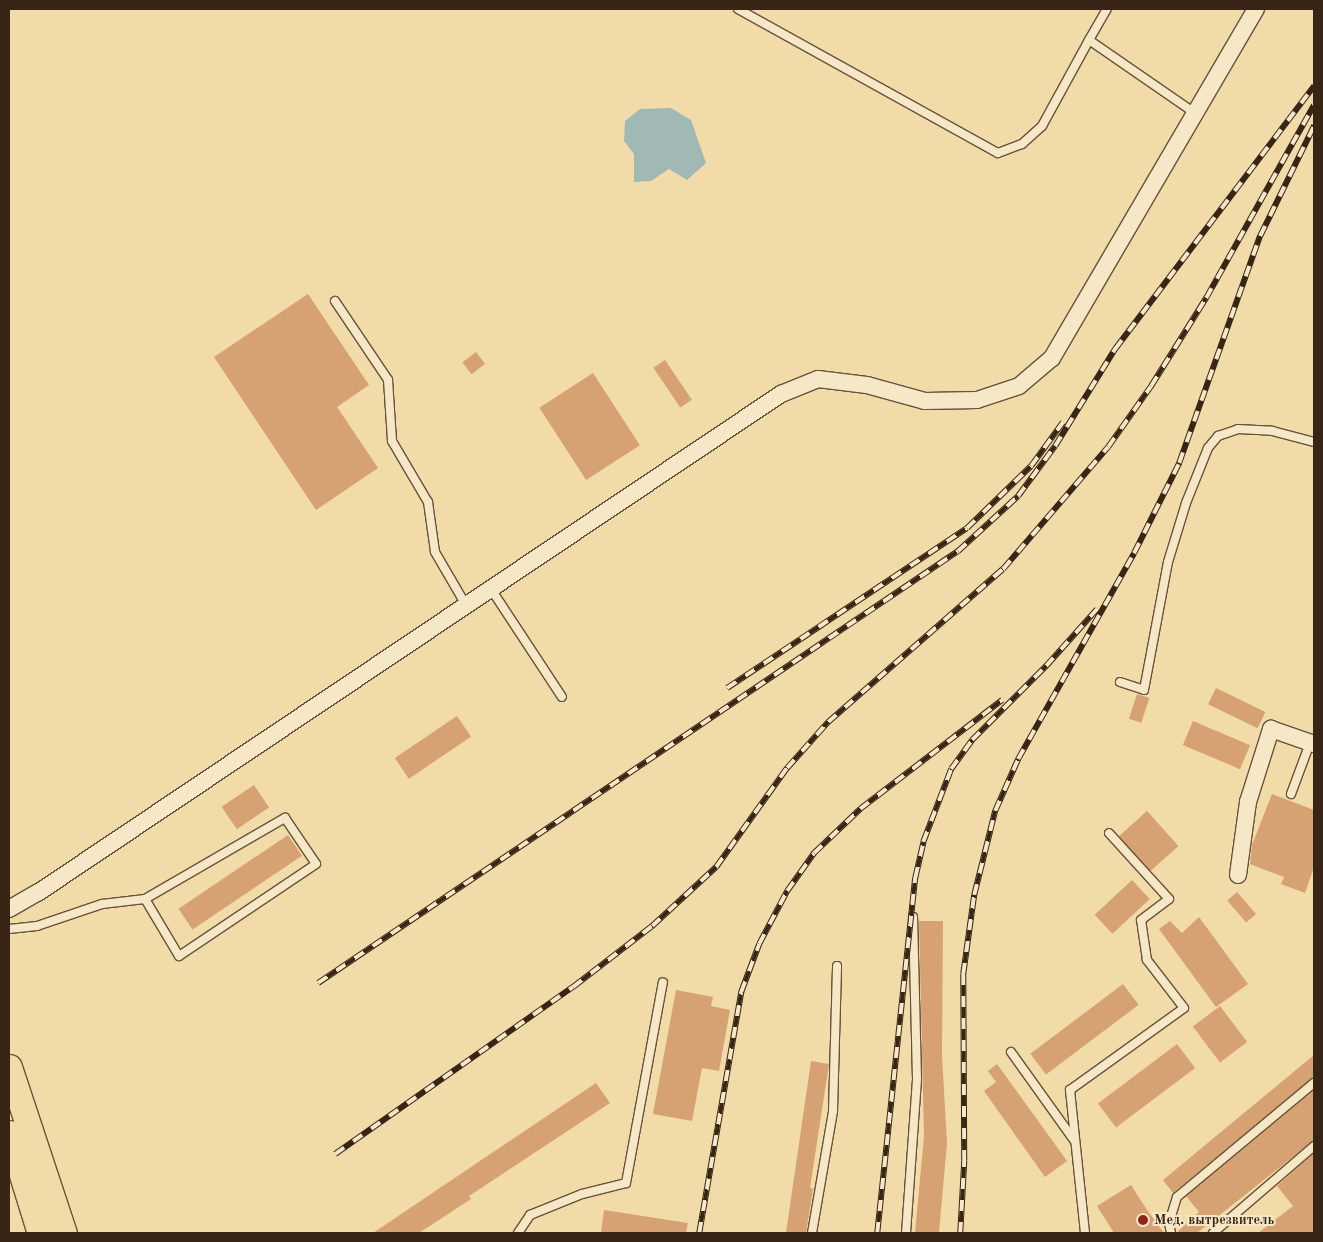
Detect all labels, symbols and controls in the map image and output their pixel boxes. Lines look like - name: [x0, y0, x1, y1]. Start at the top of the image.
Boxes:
- place label: Мед. вытрезвитель: [1154, 1212, 1274, 1228]
- marker: Мед. вытрезвитель: [1136, 1213, 1150, 1227]

